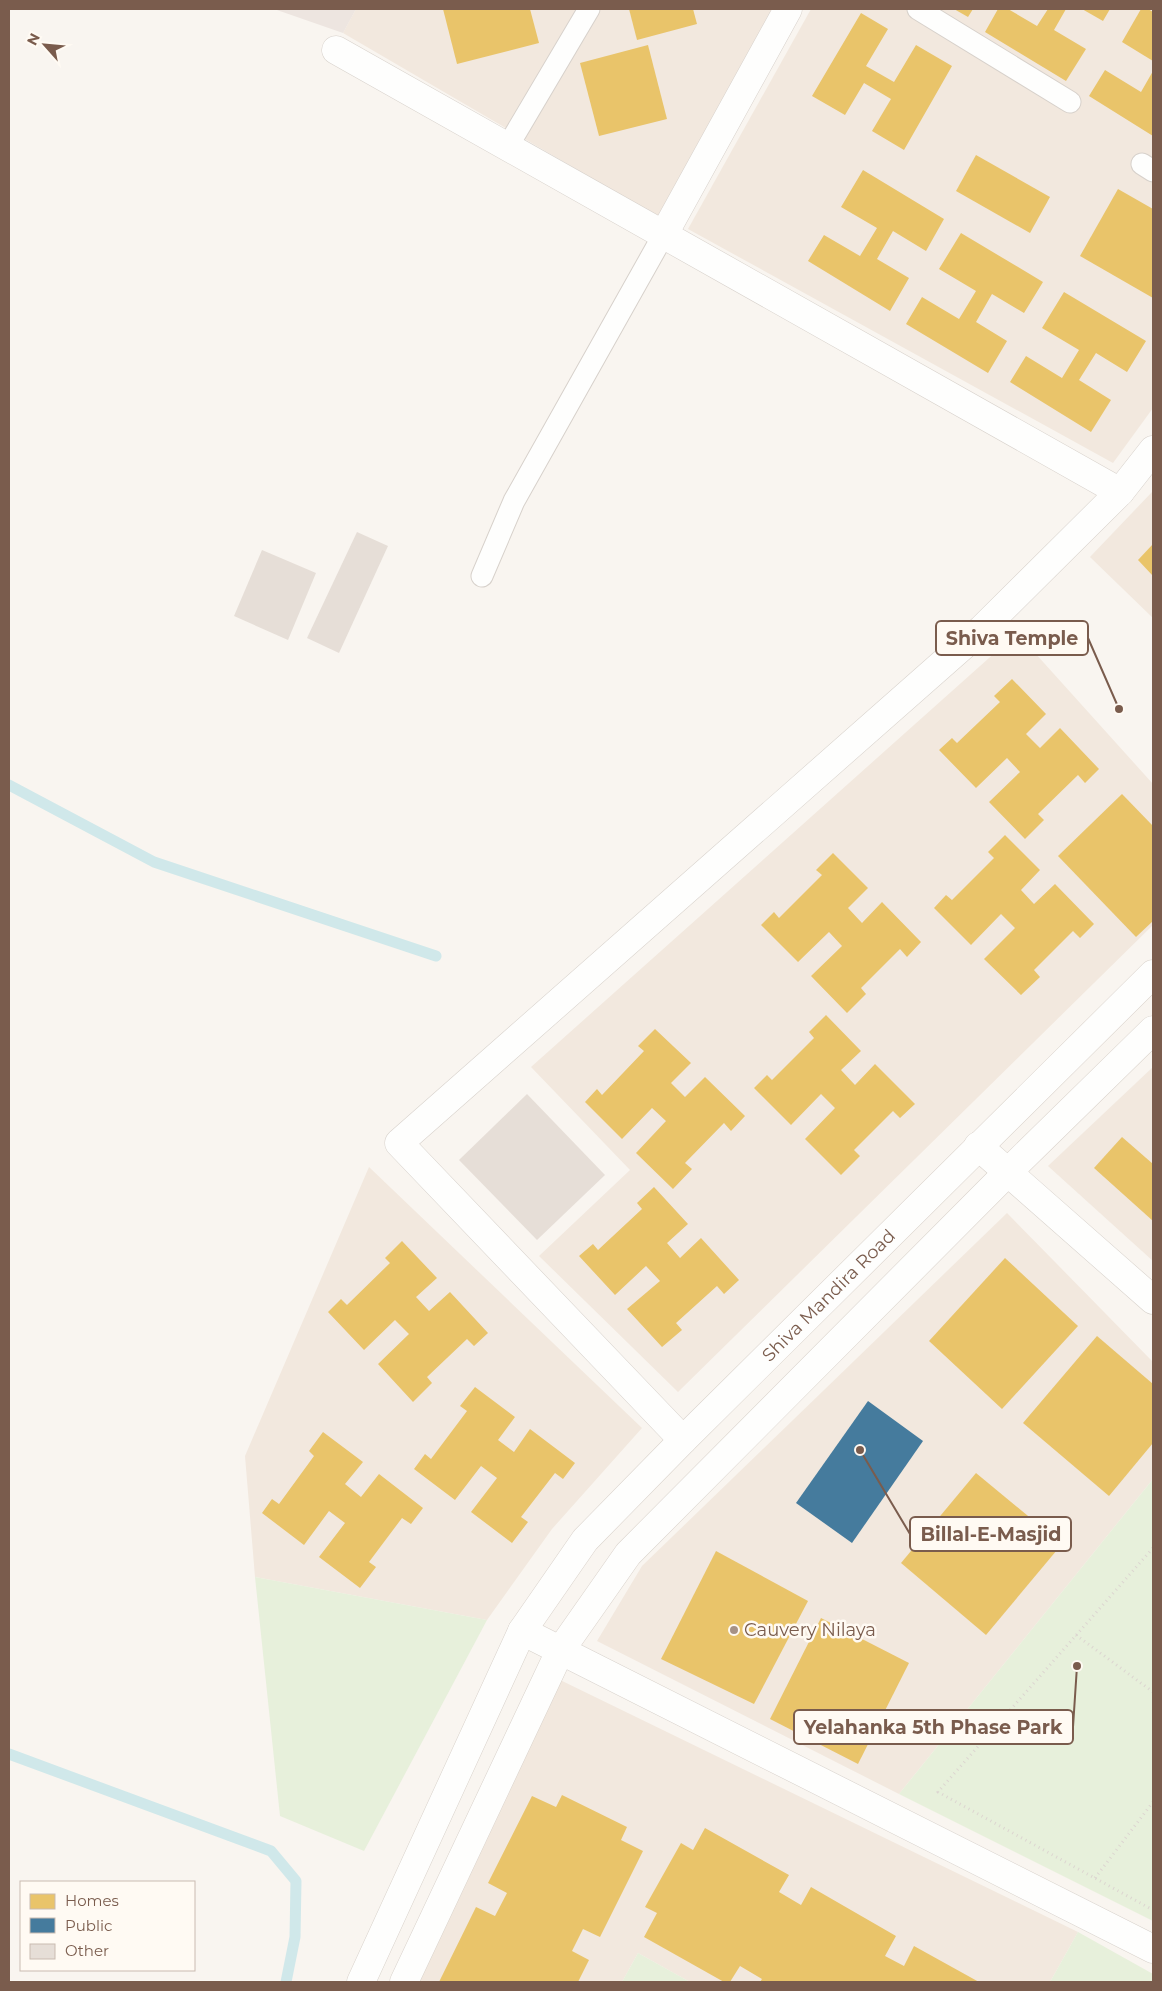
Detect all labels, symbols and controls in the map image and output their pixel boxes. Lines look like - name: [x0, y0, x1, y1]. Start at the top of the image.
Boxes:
- north arrow: [20, 20, 70, 70]
- text: N: [23, 30, 44, 48]
- callout: Shiva Temple: [936, 621, 1088, 655]
- text: Shiva Temple: [946, 627, 1078, 650]
- street label: Shiva Mandira Road: [757, 1225, 900, 1366]
- callout: Billal-E-Masjid: [910, 1517, 1071, 1551]
- text: Billal-E-Masjid: [921, 1523, 1061, 1546]
- place label: Cauvery Nilaya: [744, 1619, 876, 1641]
- marker: Cauvery Nilaya: [728, 1624, 740, 1636]
- callout: Yelahanka 5th Phase Park: [794, 1710, 1073, 1744]
- text: Yelahanka 5th Phase Park: [803, 1716, 1063, 1739]
- legend: [20, 1881, 195, 1971]
- text: Homes: [65, 1891, 119, 1910]
- text: Public: [65, 1916, 113, 1935]
- text: Other: [65, 1941, 109, 1960]

